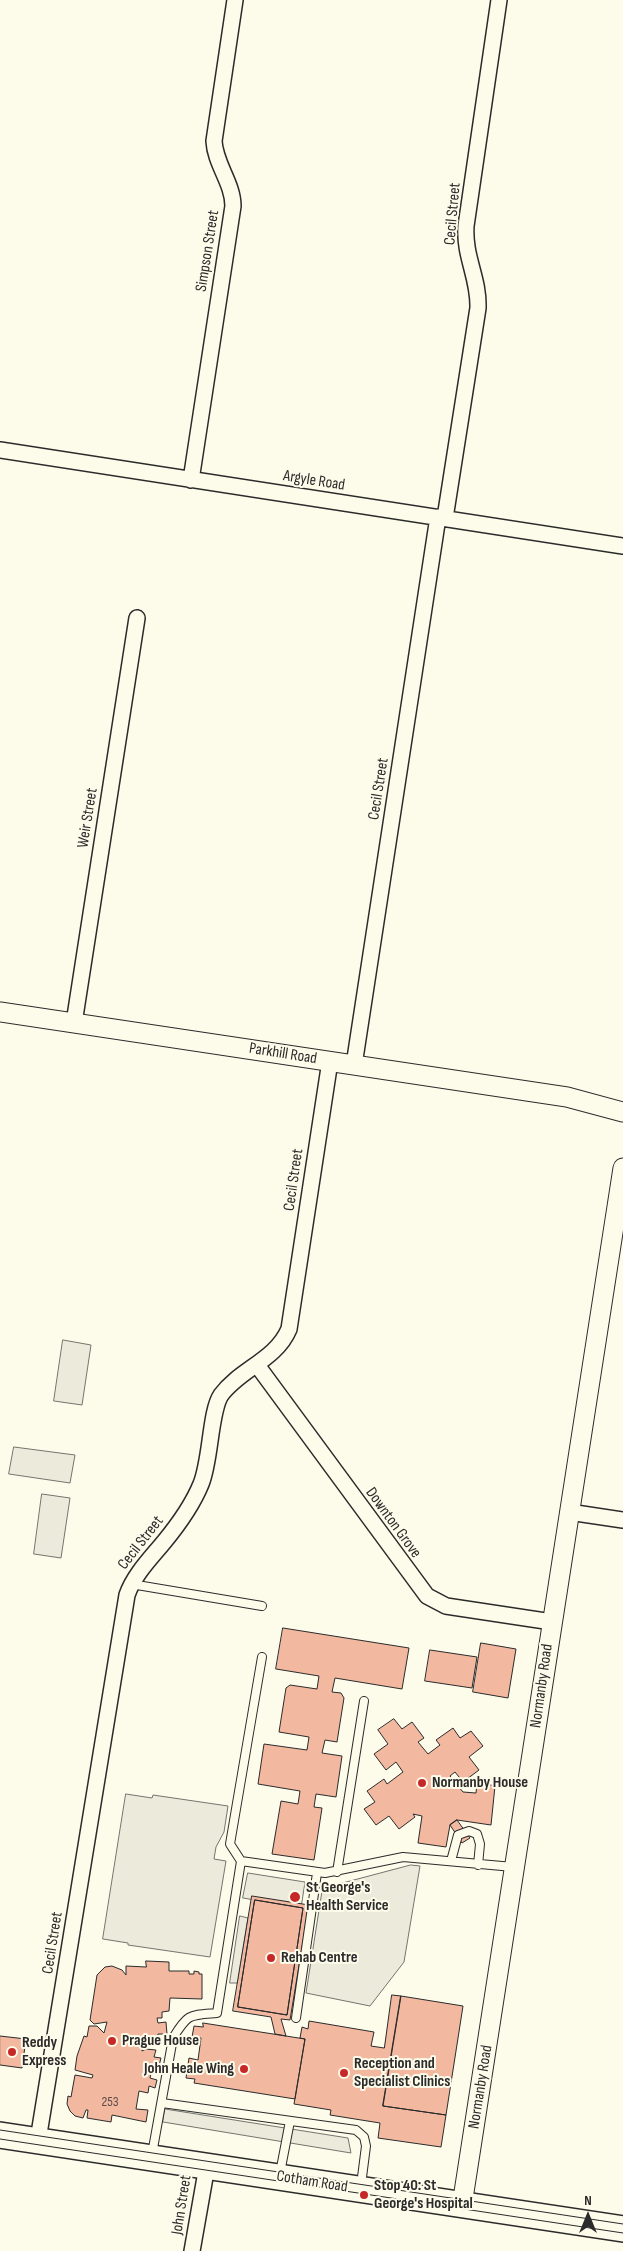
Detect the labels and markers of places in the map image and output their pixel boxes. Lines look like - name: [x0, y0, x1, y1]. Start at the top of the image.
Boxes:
- place label: Normanby House: [432, 1773, 528, 1793]
- marker: Normanby House: [416, 1777, 428, 1789]
- place label: St George's Health Service: [306, 1878, 389, 1916]
- marker: St George's Health Service: [288, 1890, 302, 1904]
- place label: Rehab Centre: [281, 1948, 358, 1968]
- marker: Rehab Centre: [265, 1952, 277, 1964]
- place label: Prague House: [122, 2031, 199, 2051]
- place label: Reddy Express: [22, 2033, 66, 2071]
- marker: Prague House: [106, 2035, 118, 2047]
- marker: Reddy Express: [6, 2046, 18, 2058]
- place label: Reception and Specialist Clinics: [354, 2054, 450, 2092]
- place label: John Heale Wing: [144, 2059, 234, 2079]
- marker: John Heale Wing: [238, 2063, 250, 2075]
- marker: Reception and Specialist Clinics: [338, 2067, 350, 2079]
- place label: Stop 40: St George's Hospital: [374, 2176, 473, 2214]
- marker: Stop 40: St George's Hospital: [358, 2189, 370, 2201]

